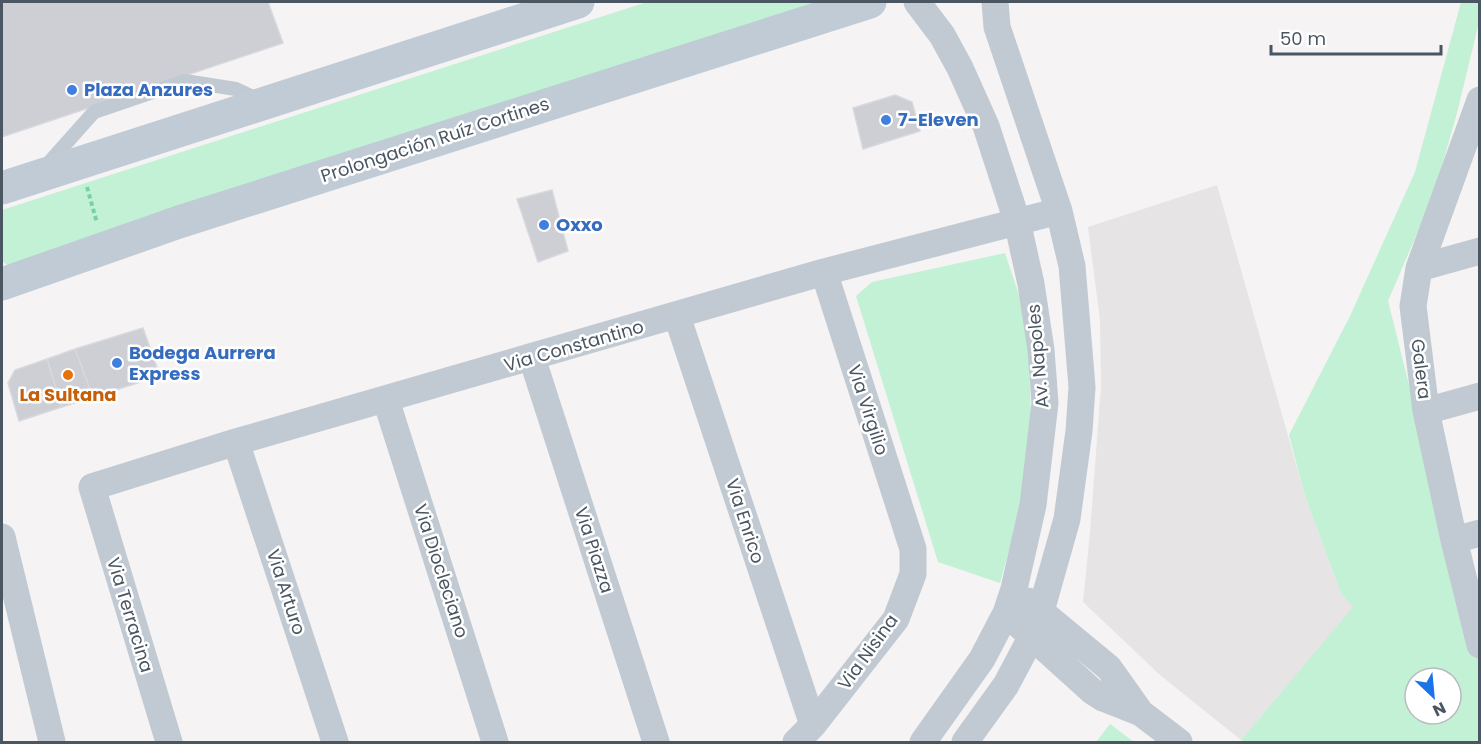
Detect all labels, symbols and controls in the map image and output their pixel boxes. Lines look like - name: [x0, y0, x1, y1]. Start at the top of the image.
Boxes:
- scale bar: [1271, 18, 1440, 56]
- text: 50 m: [1280, 26, 1326, 51]
- place label: Plaza Anzures: [84, 77, 213, 102]
- marker: Plaza Anzures: [65, 83, 79, 97]
- street label: Prolongación Ruíz Cortines: [317, 91, 552, 188]
- place label: 7-Eleven: [898, 107, 979, 132]
- marker: 7-Eleven: [879, 113, 893, 127]
- place label: Oxxo: [556, 212, 603, 237]
- marker: Oxxo: [537, 218, 551, 232]
- street label: Av. Napoles: [1021, 303, 1055, 409]
- street label: Via Constantino: [501, 314, 647, 377]
- street label: Galera: [1405, 337, 1438, 401]
- place label: Bodega Aurrera Express: [129, 340, 276, 386]
- marker: Bodega Aurrera Express: [110, 356, 124, 370]
- street label: Via Virgilio: [842, 361, 895, 458]
- marker: La Sultana: [61, 368, 75, 382]
- place label: La Sultana: [19, 382, 117, 407]
- street label: Via Enrico: [720, 475, 771, 567]
- street label: Via Diocleciano: [408, 501, 475, 641]
- street label: Via Piazza: [569, 504, 620, 596]
- street label: Via Arturo: [261, 546, 312, 638]
- street label: Via Terracina: [101, 554, 160, 675]
- street label: Via Nisina: [832, 609, 904, 695]
- north arrow: [1403, 666, 1463, 726]
- text: N: [1429, 696, 1450, 722]

